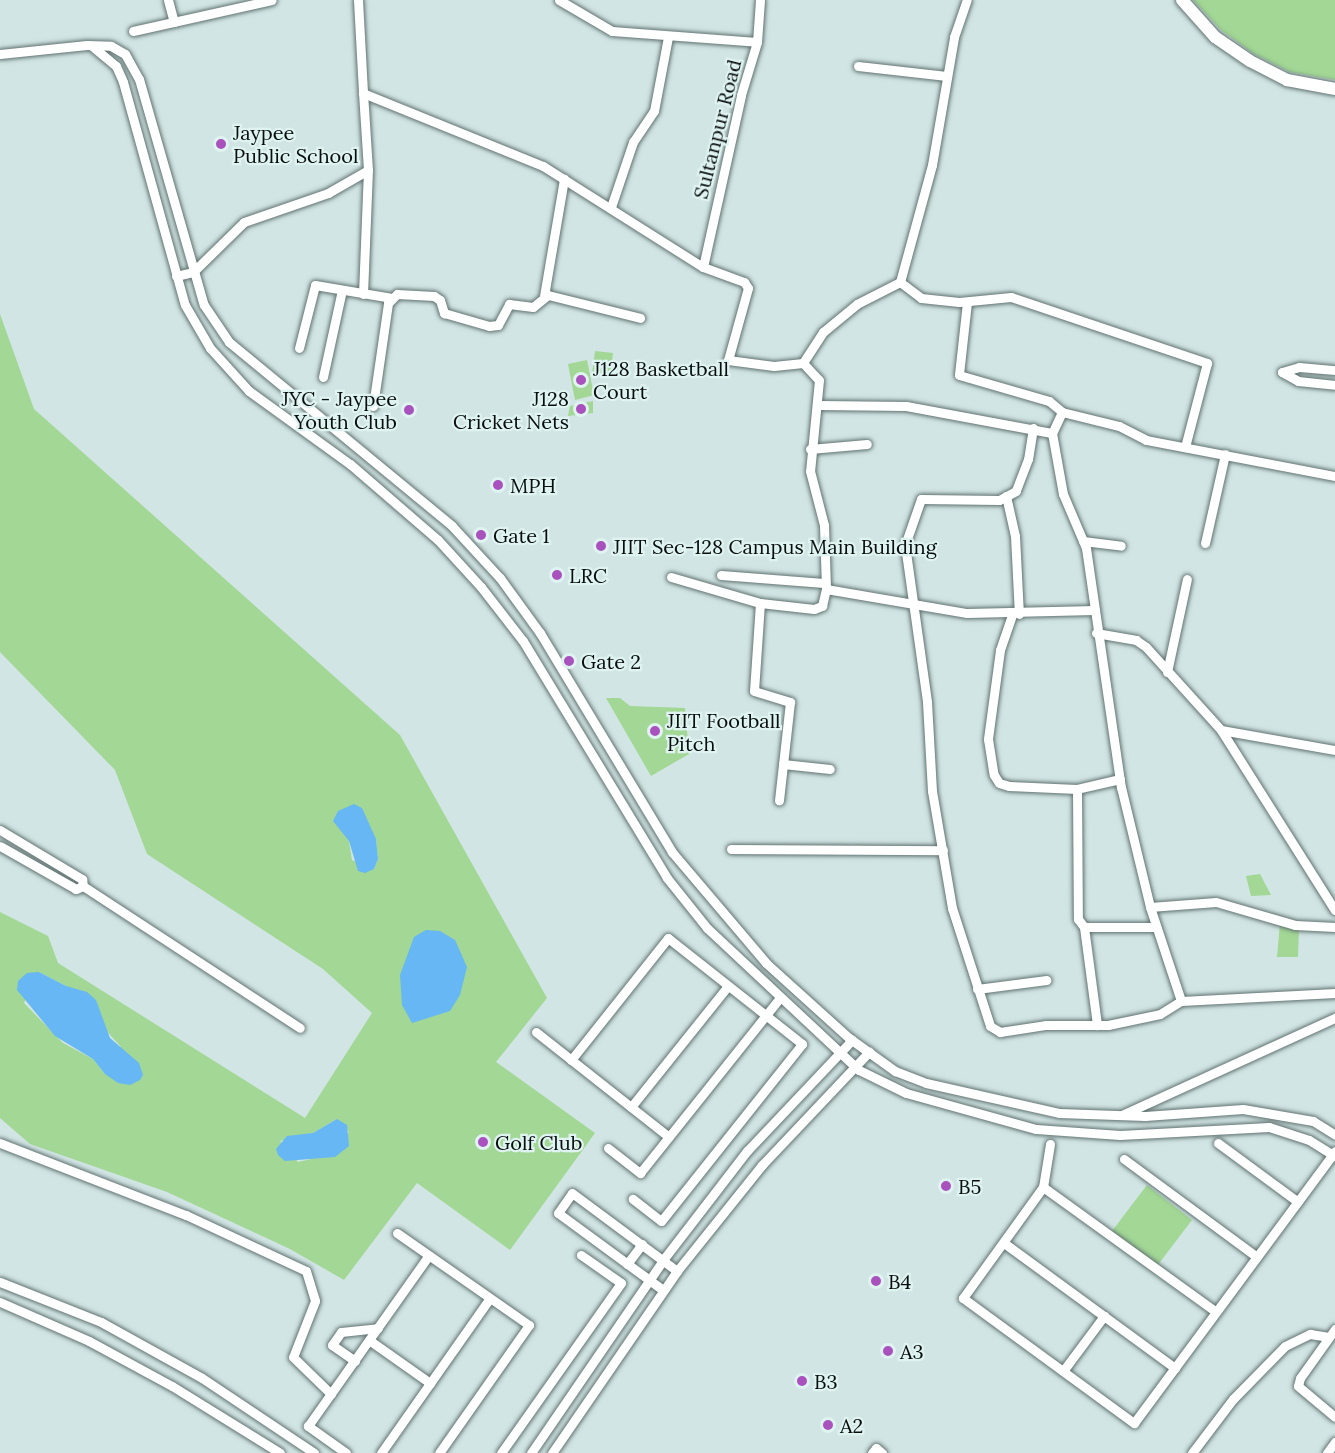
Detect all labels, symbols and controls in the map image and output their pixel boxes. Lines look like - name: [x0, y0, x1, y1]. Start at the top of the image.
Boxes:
- street label: Sultanpur Road: [688, 57, 746, 201]
- place label: Jaypee Public School: [233, 120, 358, 167]
- marker: Jaypee Public School: [214, 137, 228, 151]
- place label: J128 Basketball Court: [593, 356, 729, 403]
- marker: J128 Basketball Court: [574, 373, 588, 387]
- place label: JYC - Jaypee Youth Club: [282, 386, 397, 433]
- place label: J128 Cricket Nets: [453, 386, 569, 433]
- marker: J128 Cricket Nets: [574, 402, 588, 416]
- marker: JYC - Jaypee Youth Club: [402, 403, 416, 417]
- place label: MPH: [510, 473, 556, 497]
- marker: MPH: [491, 478, 505, 492]
- place label: Gate 1: [493, 523, 550, 547]
- marker: Gate 1: [474, 528, 488, 542]
- place label: JIIT Sec-128 Campus Main Building: [613, 534, 937, 558]
- marker: JIIT Sec-128 Campus Main Building: [594, 539, 608, 553]
- place label: LRC: [569, 563, 607, 587]
- marker: LRC: [550, 568, 564, 582]
- place label: Gate 2: [581, 649, 641, 673]
- marker: Gate 2: [562, 654, 576, 668]
- place label: JIIT Football Pitch: [667, 708, 781, 755]
- marker: JIIT Football Pitch: [648, 724, 662, 738]
- place label: Golf Club: [495, 1130, 582, 1154]
- marker: Golf Club: [476, 1135, 490, 1149]
- place label: B5: [958, 1174, 981, 1198]
- marker: B5: [939, 1179, 953, 1193]
- place label: B4: [888, 1269, 911, 1293]
- marker: B4: [869, 1274, 883, 1288]
- place label: A3: [900, 1339, 924, 1363]
- marker: A3: [881, 1344, 895, 1358]
- place label: B3: [814, 1369, 838, 1393]
- marker: B3: [795, 1374, 809, 1388]
- place label: A2: [840, 1413, 863, 1437]
- marker: A2: [821, 1418, 835, 1432]

